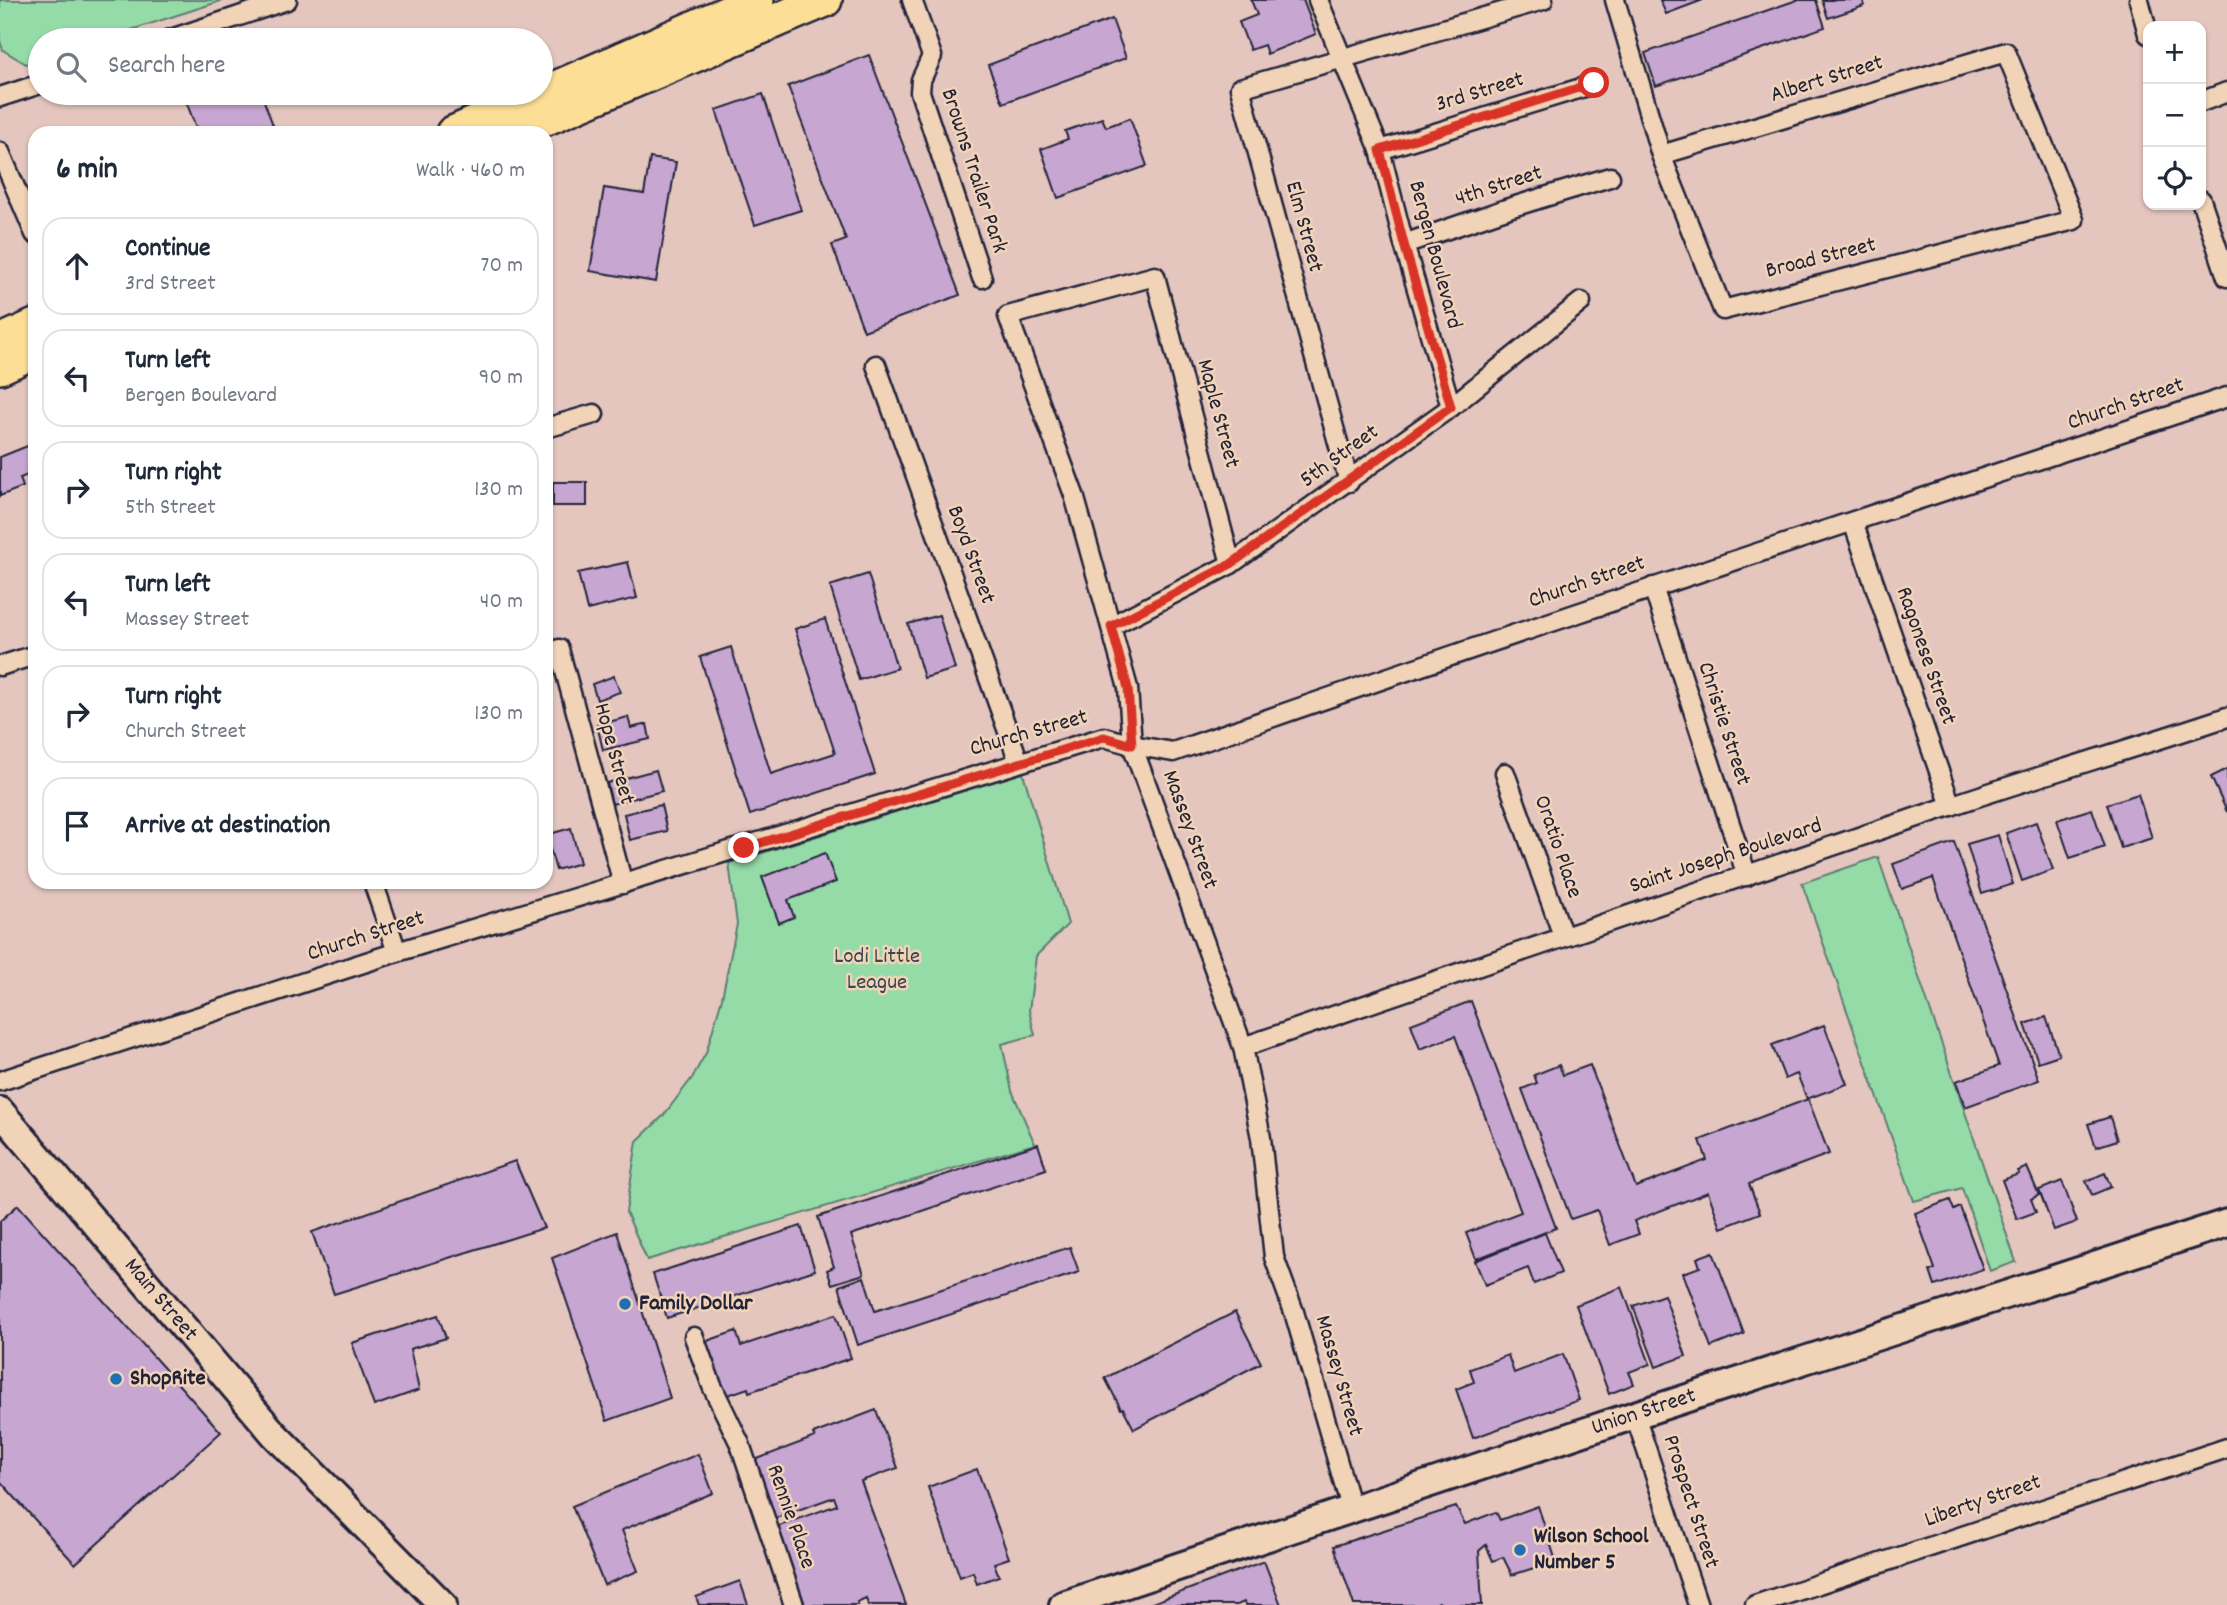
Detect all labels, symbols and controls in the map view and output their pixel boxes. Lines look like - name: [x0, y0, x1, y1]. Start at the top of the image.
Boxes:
- map controls: [2143, 21, 2206, 210]
- button: +: [2143, 21, 2206, 84]
- search box: [28, 28, 553, 105]
- street label: Albert Street: [1767, 47, 1887, 113]
- icon: search: [52, 48, 90, 86]
- text: Search here: [108, 48, 226, 85]
- street label: 3rd Street: [1432, 64, 1528, 122]
- route start: [1578, 67, 1609, 98]
- street label: Browns Trailer Park: [931, 84, 1015, 258]
- button: −: [2143, 84, 2206, 147]
- button: locate: [2143, 147, 2206, 210]
- text: 6 min: [56, 150, 118, 193]
- text: Walk · 460 m: [416, 155, 525, 188]
- street label: 4th Street: [1451, 157, 1547, 217]
- street label: Bergen Boulevard: [1398, 177, 1470, 333]
- street label: Elm Street: [1275, 178, 1331, 276]
- street label: Broad Street: [1762, 229, 1880, 289]
- text: Continue: [125, 231, 210, 268]
- icon: ahead: [58, 247, 96, 285]
- text: 70 m: [481, 250, 523, 283]
- text: 3rd Street: [125, 268, 216, 301]
- text: Turn left: [125, 343, 211, 380]
- street label: Maple Street: [1187, 356, 1247, 472]
- icon: left: [58, 359, 96, 397]
- text: 90 m: [479, 362, 523, 395]
- street label: Church Street: [2063, 370, 2189, 440]
- text: Bergen Boulevard: [125, 380, 277, 413]
- street label: 5th Street: [1294, 417, 1386, 497]
- text: Turn right: [125, 455, 222, 492]
- icon: right: [58, 471, 96, 509]
- text: 130 m: [474, 474, 523, 507]
- text: 5th Street: [125, 492, 216, 525]
- street label: Boyd Street: [937, 501, 1003, 609]
- street label: Church Street: [1524, 548, 1650, 618]
- text: Turn left: [125, 567, 211, 604]
- icon: left: [58, 583, 96, 621]
- street label: Ragonese Street: [1886, 583, 1964, 729]
- text: 40 m: [480, 586, 523, 619]
- text: Massey Street: [125, 604, 249, 637]
- street label: Christie Street: [1687, 658, 1759, 790]
- text: Turn right: [125, 679, 222, 716]
- icon: right: [58, 695, 96, 733]
- text: 130 m: [474, 698, 523, 731]
- street label: Hope Street: [584, 700, 642, 808]
- street label: Church Street: [966, 701, 1092, 767]
- text: Church Street: [125, 716, 246, 749]
- street label: Massey Street: [1152, 766, 1226, 894]
- street label: Oratio Place: [1524, 791, 1590, 903]
- icon: arrive: [58, 807, 96, 845]
- text: Arrive at destination: [125, 808, 330, 845]
- street label: Saint Joseph Boulevard: [1625, 810, 1827, 904]
- route end: [728, 832, 759, 863]
- street label: Church Street: [303, 903, 429, 971]
- park label: Lodi Little League: [834, 941, 920, 1000]
- street label: Main Street: [115, 1251, 205, 1349]
- place label: Family Dollar: [639, 1288, 753, 1321]
- marker: Family Dollar: [617, 1296, 633, 1312]
- street label: Massey Street: [1305, 1312, 1371, 1440]
- place label: ShopRite: [130, 1363, 206, 1396]
- marker: ShopRite: [108, 1371, 124, 1387]
- street label: Union Street: [1587, 1380, 1700, 1445]
- street label: Prospect Street: [1653, 1431, 1727, 1573]
- street label: Rennie Place: [757, 1460, 823, 1574]
- street label: Liberty Street: [1920, 1467, 2046, 1537]
- place label: Wilson School Number 5: [1534, 1521, 1649, 1580]
- marker: Wilson School Number 5: [1512, 1542, 1528, 1558]

